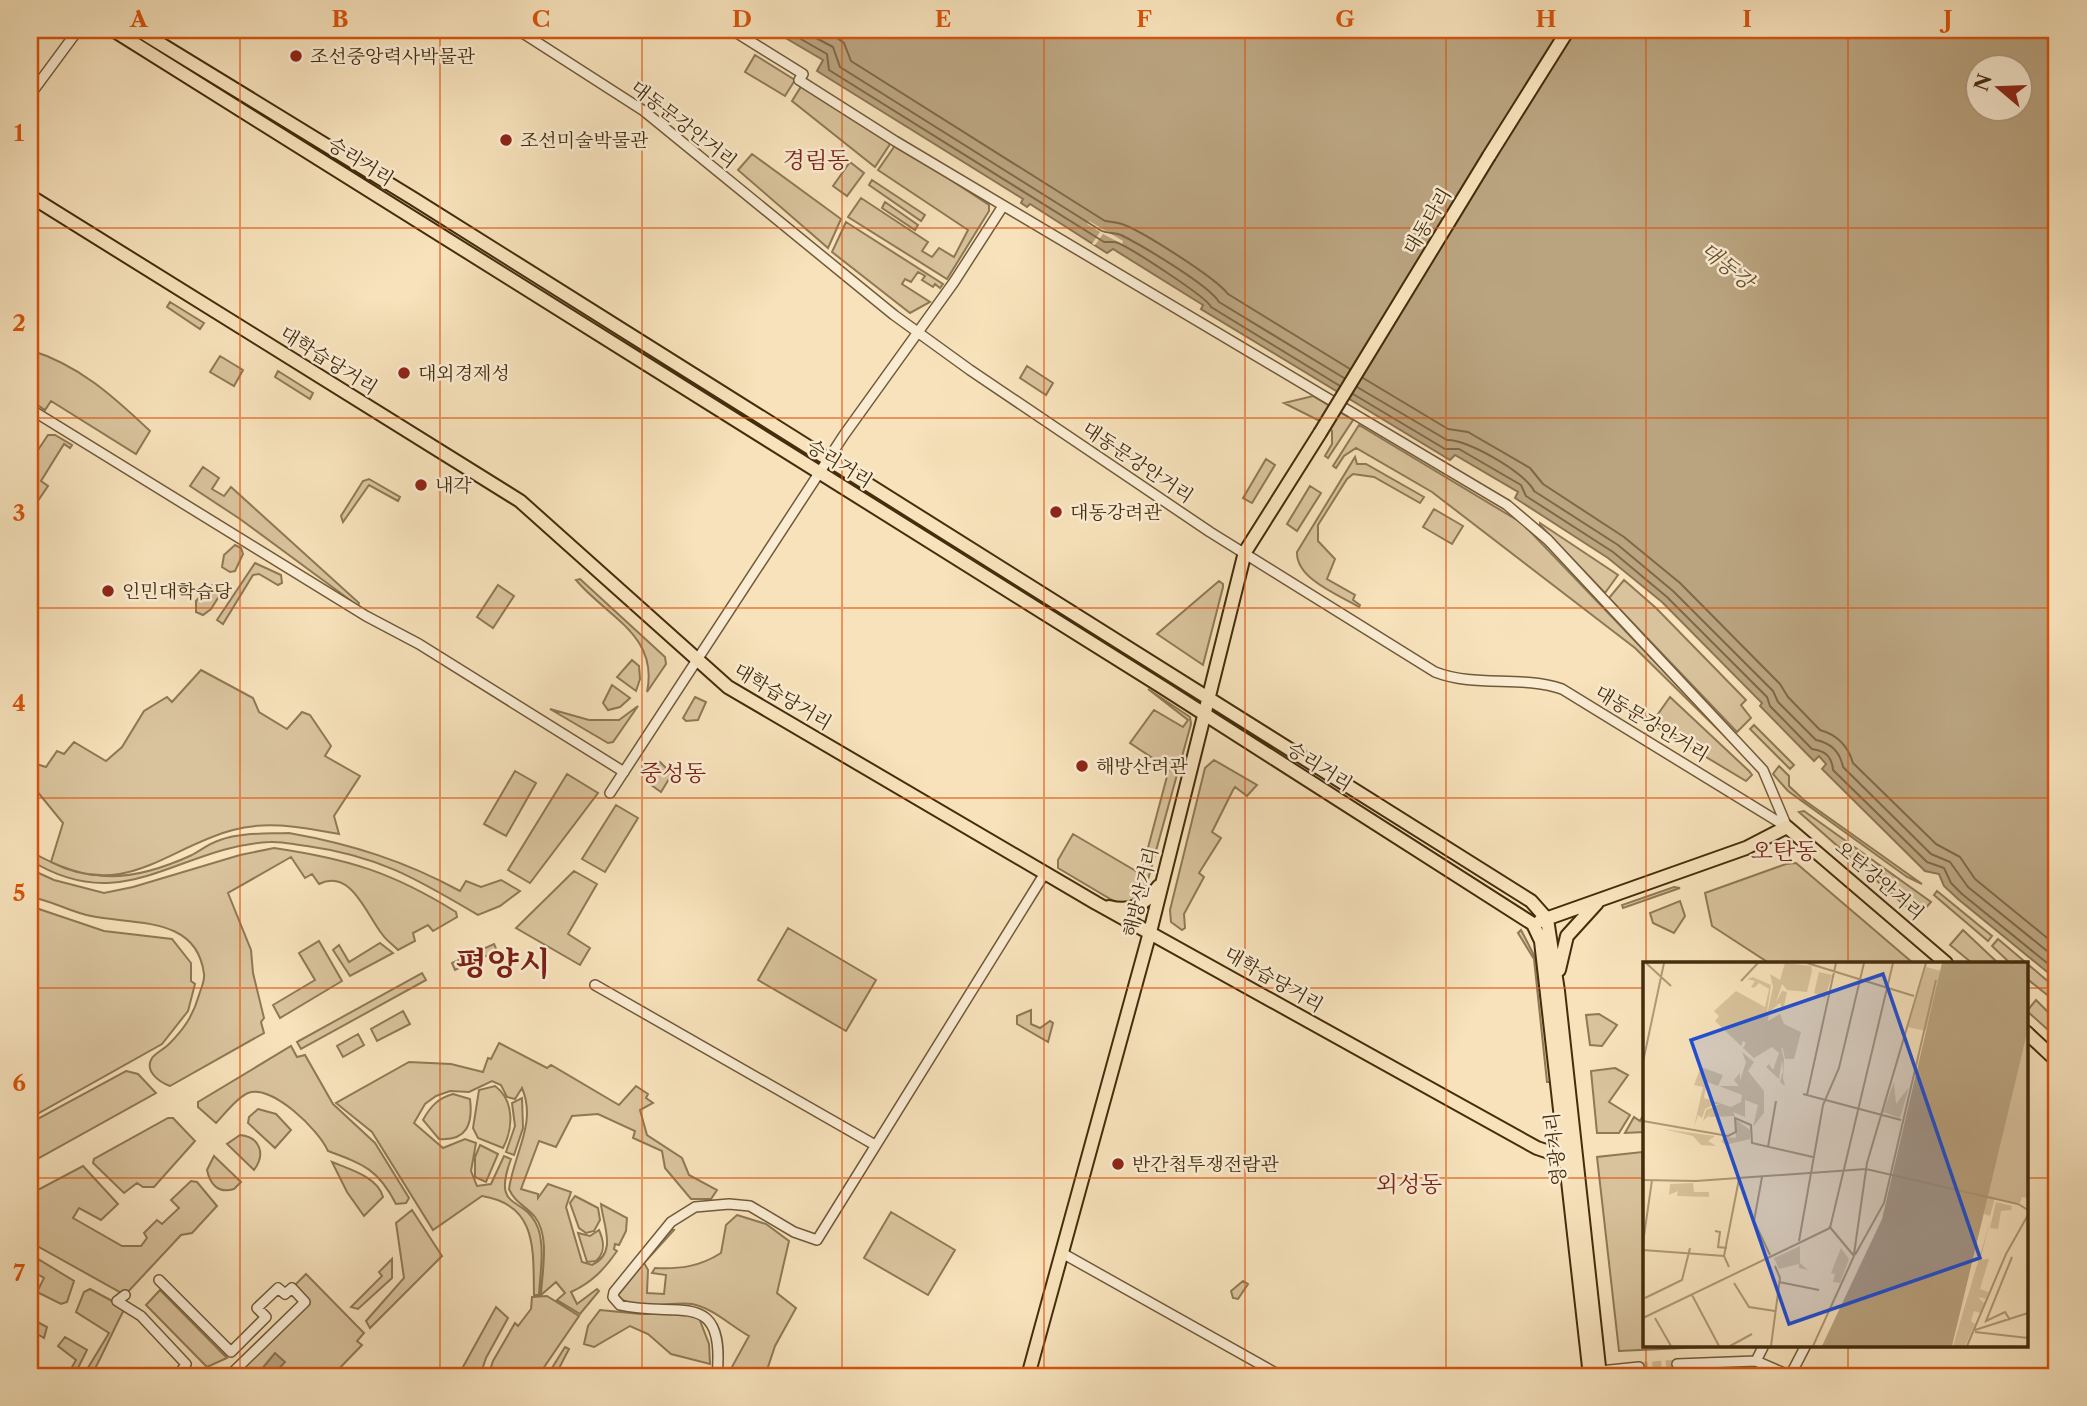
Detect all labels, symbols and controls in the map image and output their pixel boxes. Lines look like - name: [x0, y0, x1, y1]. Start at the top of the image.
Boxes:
- text: A: [129, 5, 149, 33]
- text: B: [331, 5, 349, 33]
- text: C: [532, 5, 550, 33]
- text: D: [732, 5, 752, 33]
- text: E: [935, 5, 951, 33]
- text: F: [1136, 5, 1152, 33]
- text: G: [1335, 5, 1355, 33]
- text: H: [1536, 5, 1557, 33]
- text: I: [1742, 5, 1752, 33]
- text: J: [1939, 5, 1953, 33]
- place label: 조선중앙력사박물관: [310, 45, 476, 68]
- marker: 조선중앙력사박물관: [288, 48, 304, 64]
- north arrow: [1965, 52, 2035, 122]
- text: N: [1970, 71, 1997, 94]
- street label: 대동문강안거리: [626, 76, 741, 173]
- text: 1: [14, 119, 25, 147]
- place label: 조선미술박물관: [520, 129, 649, 152]
- street label: 승리거리: [324, 132, 398, 191]
- marker: 조선미술박물관: [498, 132, 514, 148]
- district label: 경림동: [783, 146, 849, 174]
- street label: 대동다리: [1399, 184, 1456, 259]
- water label: 대동강: [1696, 237, 1761, 296]
- text: 2: [12, 309, 26, 337]
- street label: 대학습당거리: [276, 321, 382, 399]
- place label: 대외경제성: [418, 362, 510, 385]
- marker: 대외경제성: [396, 365, 412, 381]
- street label: 대동문강안거리: [1078, 417, 1197, 508]
- street label: 승리거리: [803, 434, 877, 493]
- place label: 내각: [435, 474, 472, 497]
- marker: 내각: [413, 477, 429, 493]
- text: 3: [13, 499, 26, 527]
- place label: 대동강려관: [1070, 501, 1162, 524]
- marker: 대동강려관: [1048, 504, 1064, 520]
- place label: 인민대학습당: [122, 580, 233, 603]
- marker: 인민대학습당: [100, 583, 116, 599]
- street label: 대학습당거리: [730, 658, 836, 735]
- street label: 대동문강안거리: [1591, 680, 1713, 766]
- text: 4: [12, 689, 26, 717]
- street label: 승리거리: [1283, 737, 1357, 796]
- place label: 해방산려관: [1096, 755, 1188, 778]
- marker: 해방산려관: [1074, 758, 1090, 774]
- district label: 중성동: [640, 759, 706, 787]
- street label: 오탄강안거리: [1831, 836, 1929, 925]
- district label: 오탄동: [1751, 837, 1817, 865]
- street label: 해방산거리: [1118, 845, 1163, 939]
- text: 5: [13, 879, 25, 907]
- street label: 대학습당거리: [1220, 942, 1327, 1017]
- district label: 평양시: [455, 943, 551, 984]
- inset map: [1643, 962, 2028, 1346]
- text: 6: [12, 1069, 26, 1097]
- street label: 영광거리: [1540, 1111, 1571, 1187]
- place label: 반간첩투쟁전람관: [1132, 1153, 1279, 1176]
- marker: 반간첩투쟁전람관: [1110, 1156, 1126, 1172]
- district label: 외성동: [1376, 1170, 1442, 1198]
- text: 7: [13, 1259, 25, 1287]

